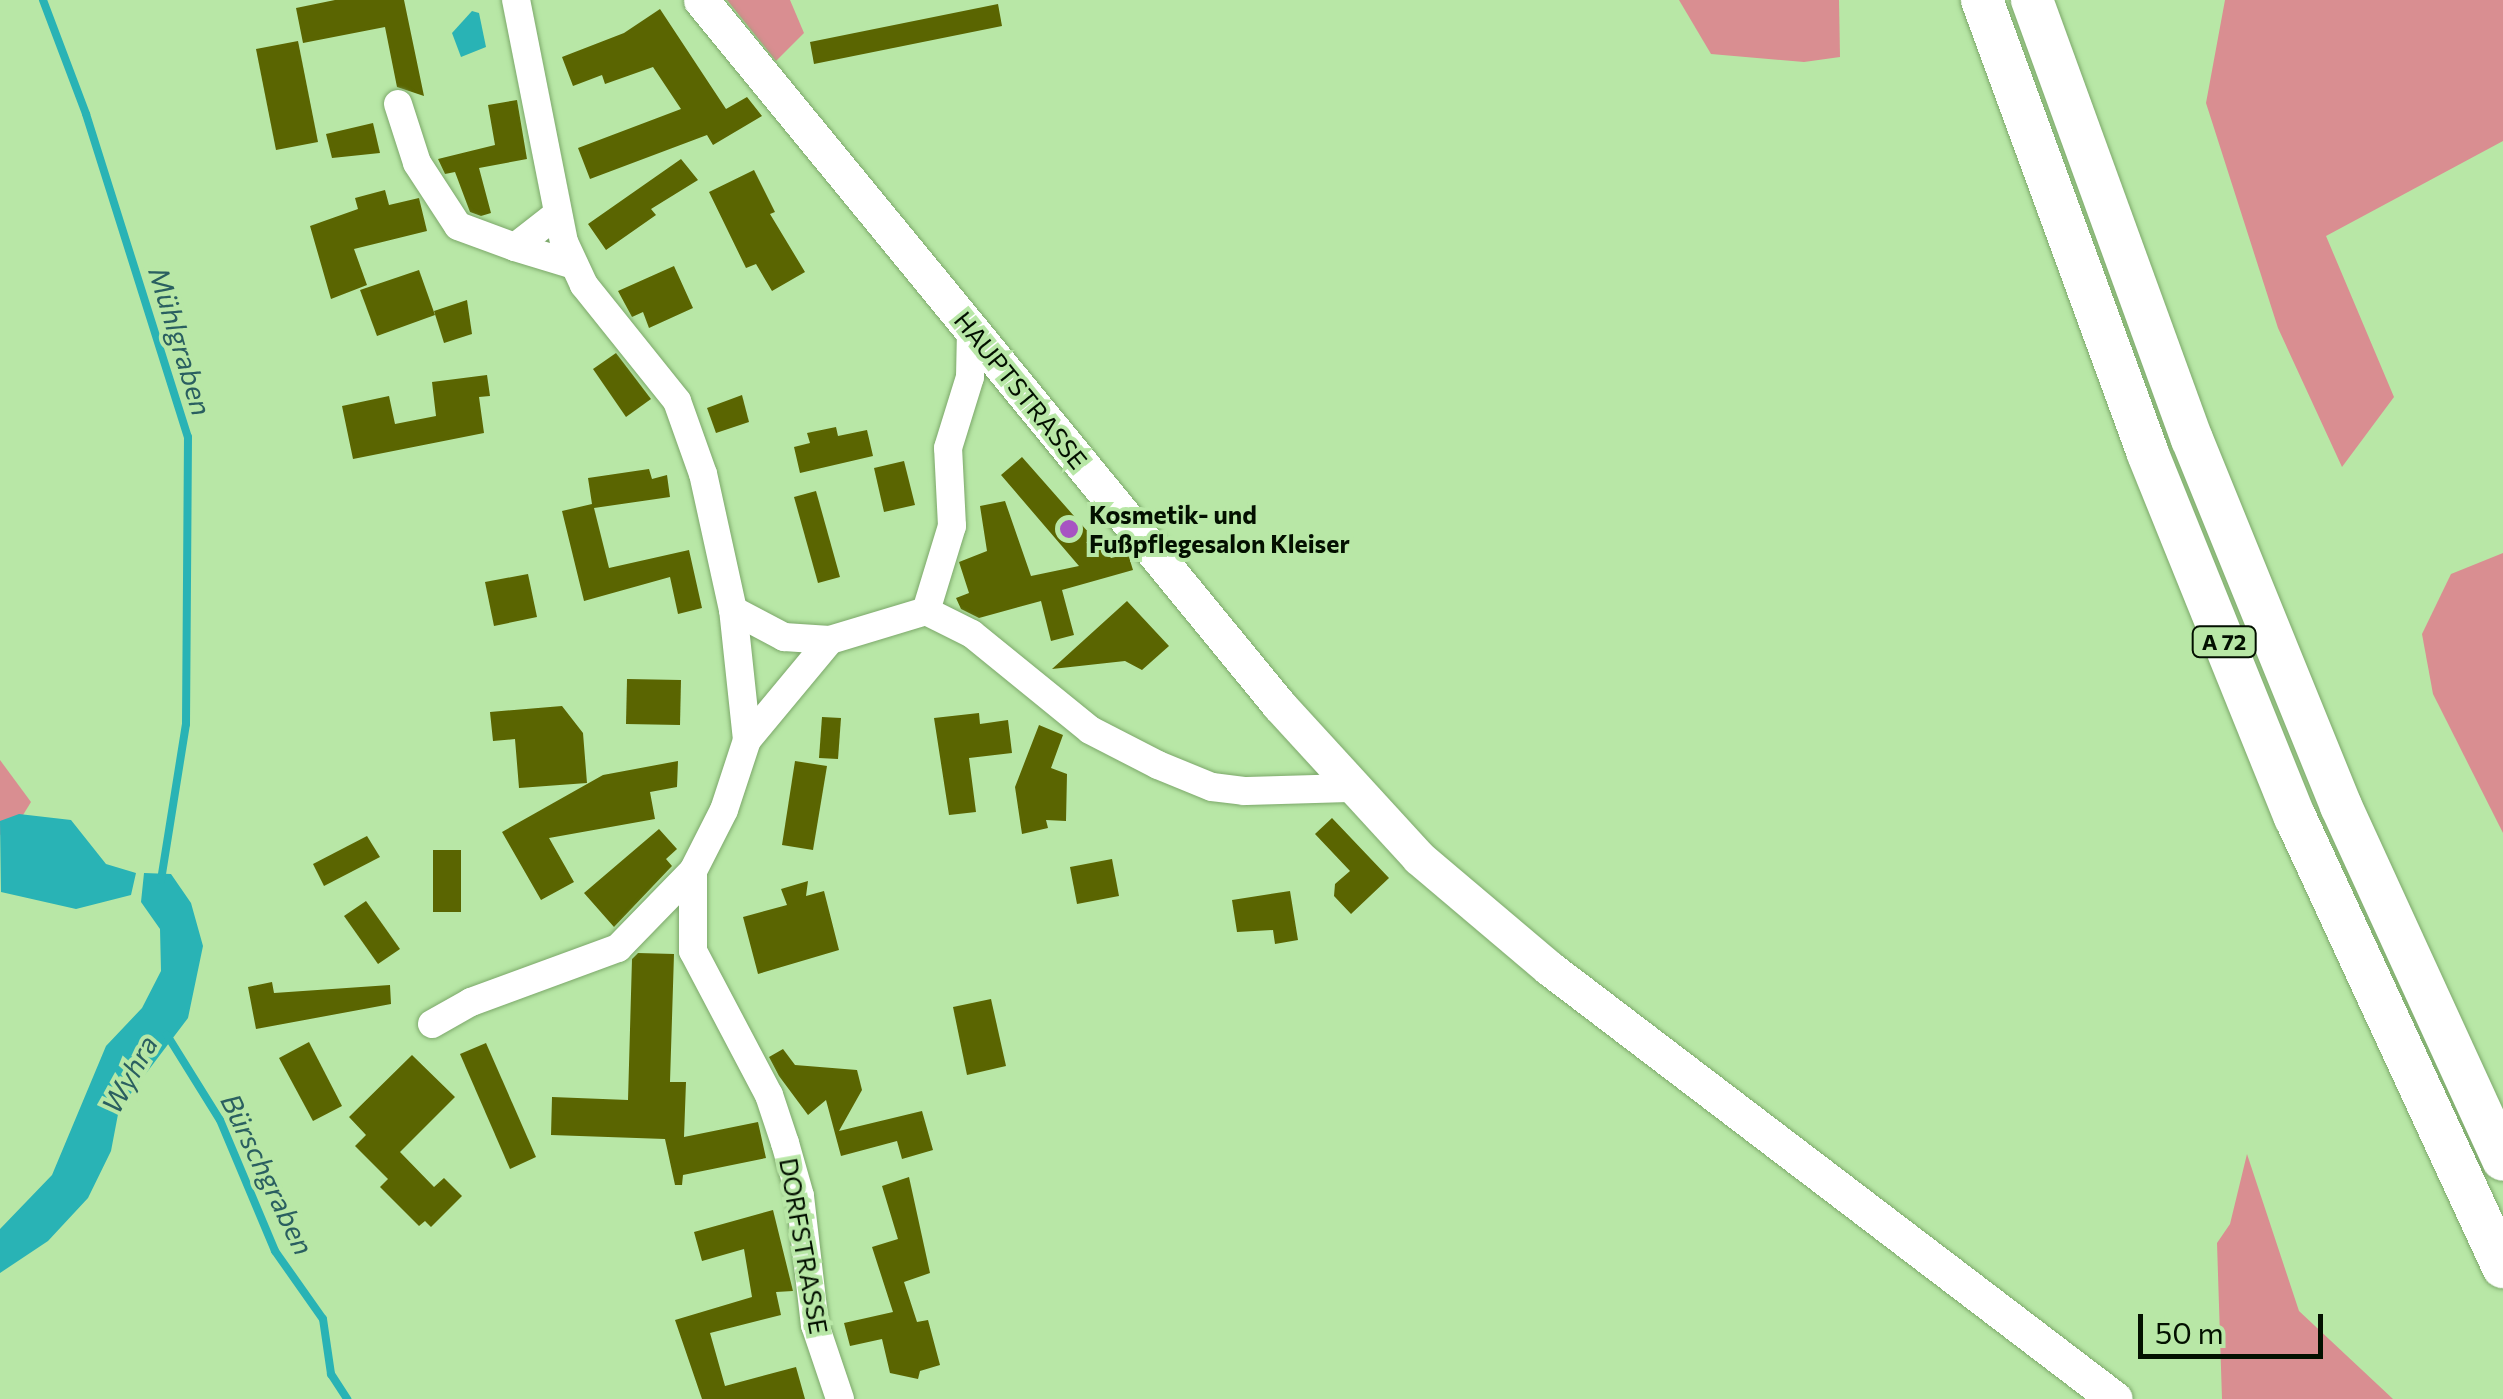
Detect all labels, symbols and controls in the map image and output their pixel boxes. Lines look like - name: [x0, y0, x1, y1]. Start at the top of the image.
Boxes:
- water label: Mühlgraben: [142, 263, 220, 419]
- street label: HAUPTSTRASSE: [948, 305, 1094, 475]
- place label: Kosmetik- und Fußpflegesalon Kleiser: [1089, 500, 1350, 559]
- marker: Kosmetik- und Fußpflegesalon Kleiser: [1058, 518, 1080, 540]
- road number: A 72: [2192, 625, 2256, 659]
- water label: Wyhra: [94, 1029, 164, 1119]
- water label: Bürschgraben: [215, 1088, 321, 1260]
- street label: DORFSTRASSE: [774, 1156, 834, 1336]
- scale bar: [2143, 1294, 2328, 1356]
- text: 50 m: [2155, 1313, 2224, 1350]

